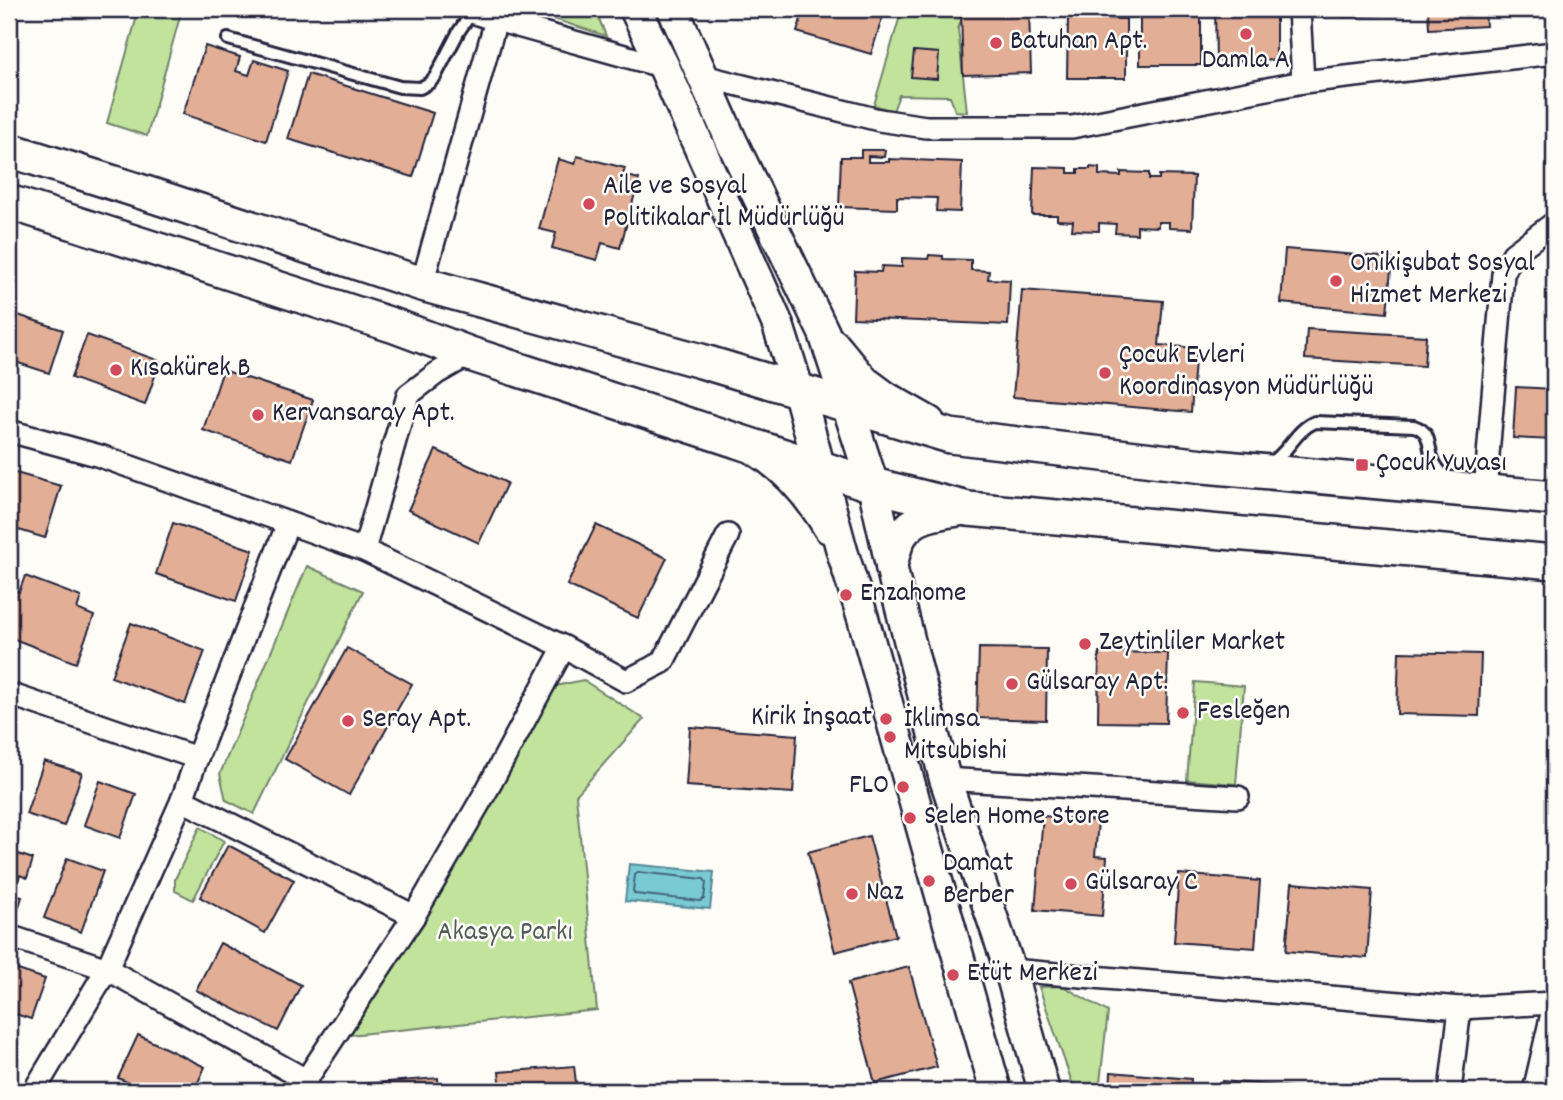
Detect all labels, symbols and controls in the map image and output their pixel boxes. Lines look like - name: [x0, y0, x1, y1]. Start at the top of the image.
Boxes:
- place label: Batuhan Apt.: [1010, 23, 1147, 63]
- marker: Damla A: [1238, 26, 1254, 42]
- marker: Batuhan Apt.: [988, 35, 1004, 51]
- place label: Damla A: [1202, 42, 1290, 82]
- place label: Aile ve Sosyal Politikalar İl Müdürlüğü: [603, 168, 845, 240]
- marker: Aile ve Sosyal Politikalar İl Müdürlüğü: [581, 196, 597, 212]
- place label: Onikişubat Sosyal Hizmet Merkezi: [1350, 245, 1535, 317]
- marker: Onikişubat Sosyal Hizmet Merkezi: [1328, 273, 1344, 289]
- place label: Çocuk Evleri Koordinasyon Müdürlüğü: [1119, 337, 1374, 409]
- place label: Kısakürek B: [130, 350, 250, 390]
- marker: Kısakürek B: [108, 362, 124, 378]
- marker: Çocuk Evleri Koordinasyon Müdürlüğü: [1097, 365, 1113, 381]
- place label: Kervansaray Apt.: [272, 395, 455, 435]
- marker: Kervansaray Apt.: [250, 407, 266, 423]
- place label: Çocuk Yuvası: [1376, 445, 1507, 485]
- marker: Çocuk Yuvası: [1354, 457, 1370, 473]
- place label: Enzahome: [860, 575, 966, 615]
- marker: Enzahome: [838, 587, 854, 603]
- place label: Zeytinliler Market: [1099, 624, 1285, 664]
- marker: Zeytinliler Market: [1077, 636, 1093, 652]
- place label: Gülsaray Apt.: [1026, 664, 1168, 704]
- marker: Gülsaray Apt.: [1004, 676, 1020, 692]
- place label: Fesleğen: [1197, 693, 1290, 733]
- place label: Kirik İnşaat: [751, 699, 872, 739]
- place label: Seray Apt.: [362, 701, 471, 741]
- place label: İklimsa Mitsubishi: [904, 701, 1007, 773]
- marker: Fesleğen: [1175, 705, 1191, 721]
- marker: Kirik İnşaat: [878, 711, 894, 727]
- marker: Seray Apt.: [340, 713, 356, 729]
- marker: İklimsa Mitsubishi: [882, 729, 898, 745]
- place label: FLO: [849, 767, 889, 807]
- marker: FLO: [895, 779, 911, 795]
- place label: Selen Home Store: [924, 798, 1110, 838]
- marker: Selen Home Store: [902, 810, 918, 826]
- place label: Damat Berber: [943, 845, 1014, 917]
- place label: Gülsaray C: [1085, 864, 1198, 904]
- marker: Damat Berber: [921, 873, 937, 889]
- place label: Naz: [866, 874, 904, 914]
- marker: Gülsaray C: [1063, 876, 1079, 892]
- marker: Naz: [844, 886, 860, 902]
- park label: Akasya Parkı: [437, 914, 573, 954]
- place label: Etüt Merkezi: [967, 955, 1098, 995]
- marker: Etüt Merkezi: [945, 967, 961, 983]

